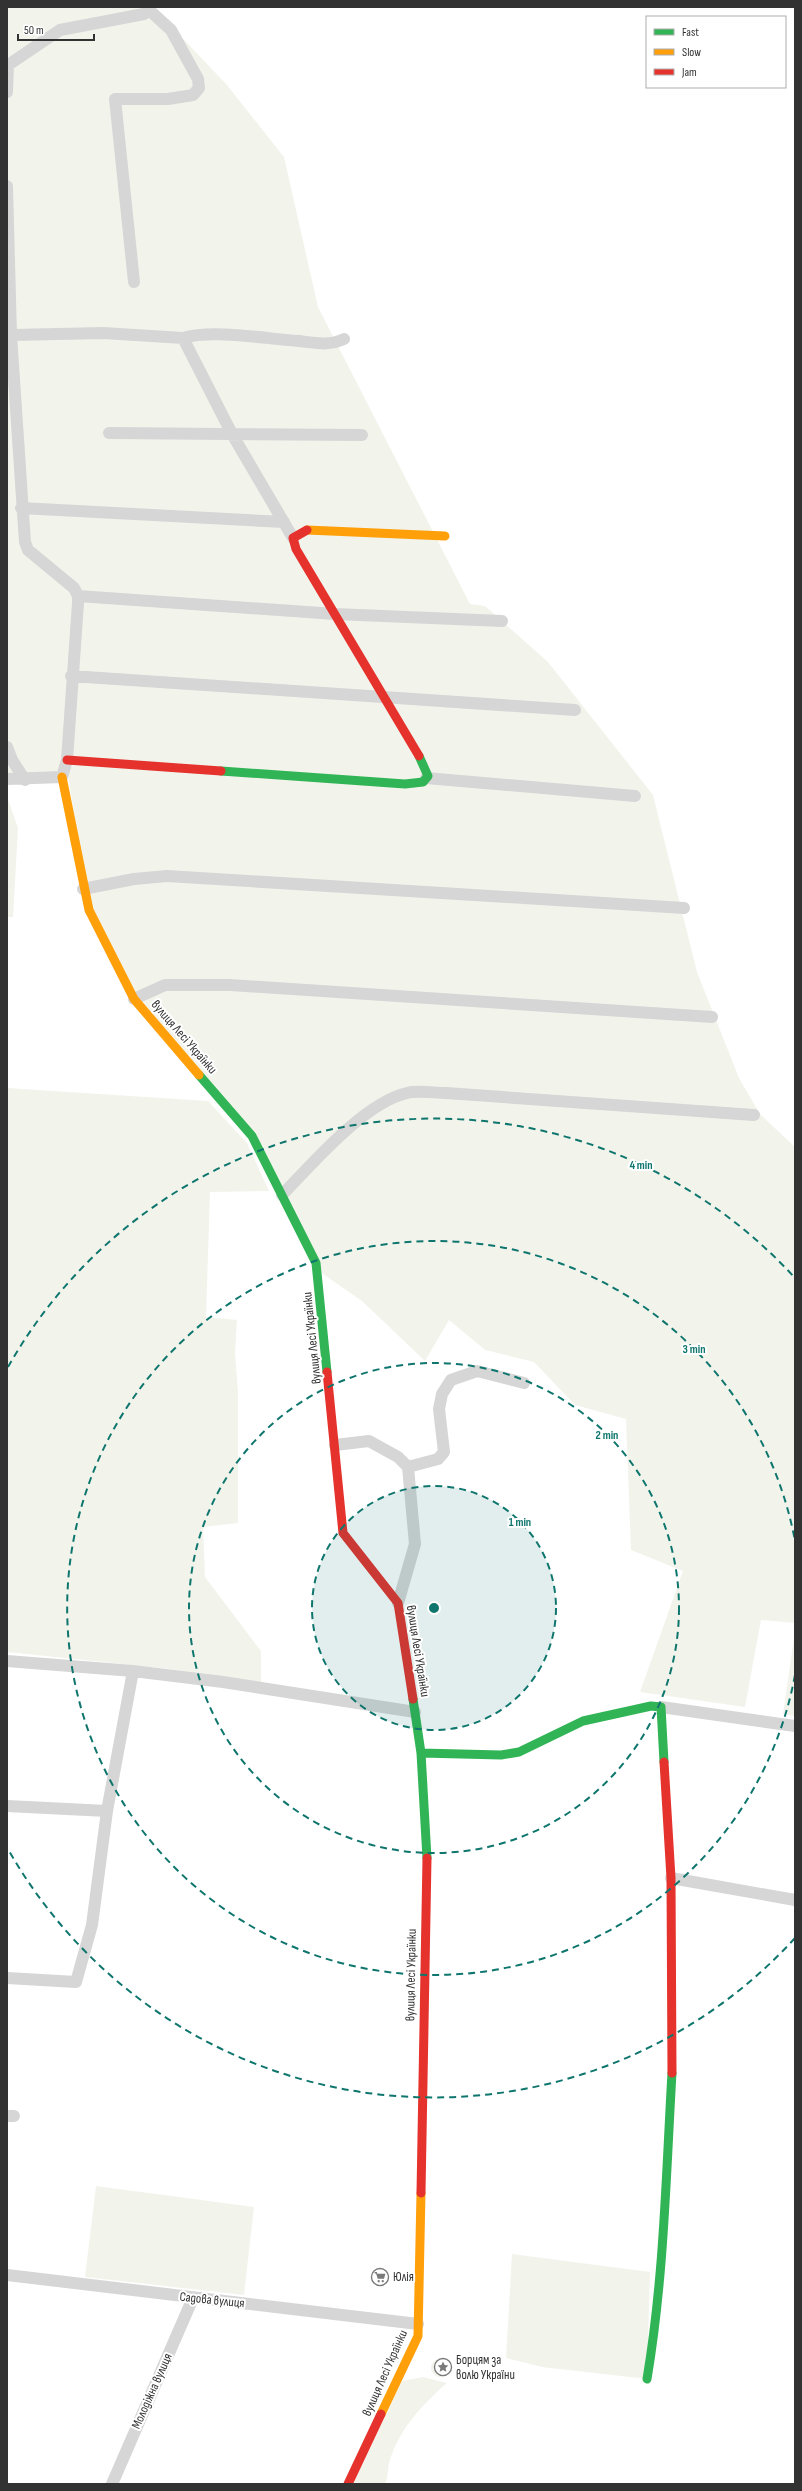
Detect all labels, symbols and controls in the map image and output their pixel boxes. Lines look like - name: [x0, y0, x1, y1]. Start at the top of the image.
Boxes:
- scale bar: [18, 16, 94, 42]
- legend: [646, 16, 786, 88]
- text: 50 m: [24, 23, 44, 38]
- text: Fast: [682, 25, 699, 40]
- text: Slow: [682, 45, 701, 60]
- text: Jam: [681, 65, 697, 80]
- street label: вулиця Лесі Українки: [148, 997, 220, 1077]
- text: 4 min: [629, 1158, 653, 1173]
- street label: вулиця Лесі Українки: [299, 1291, 325, 1385]
- text: 3 min: [683, 1342, 705, 1357]
- text: 2 min: [596, 1428, 618, 1443]
- text: 1 min: [509, 1515, 531, 1530]
- centre of rings: [427, 1601, 441, 1615]
- street label: вулиця Лесі Українки: [403, 1604, 433, 1698]
- street label: вулиця Лесі Українки: [402, 1929, 420, 2021]
- supermarket icon: Юлія: [370, 2267, 390, 2287]
- place label: Юлія: [393, 2269, 414, 2285]
- street label: Садова вулиця: [179, 2289, 245, 2311]
- street label: вулиця Лесі Українки: [359, 2327, 411, 2419]
- street label: Молодіжна вулиця: [128, 2351, 176, 2431]
- place label: Борцям за волю України: [456, 2352, 515, 2383]
- place icon: Борцям за волю України: [433, 2357, 453, 2377]

